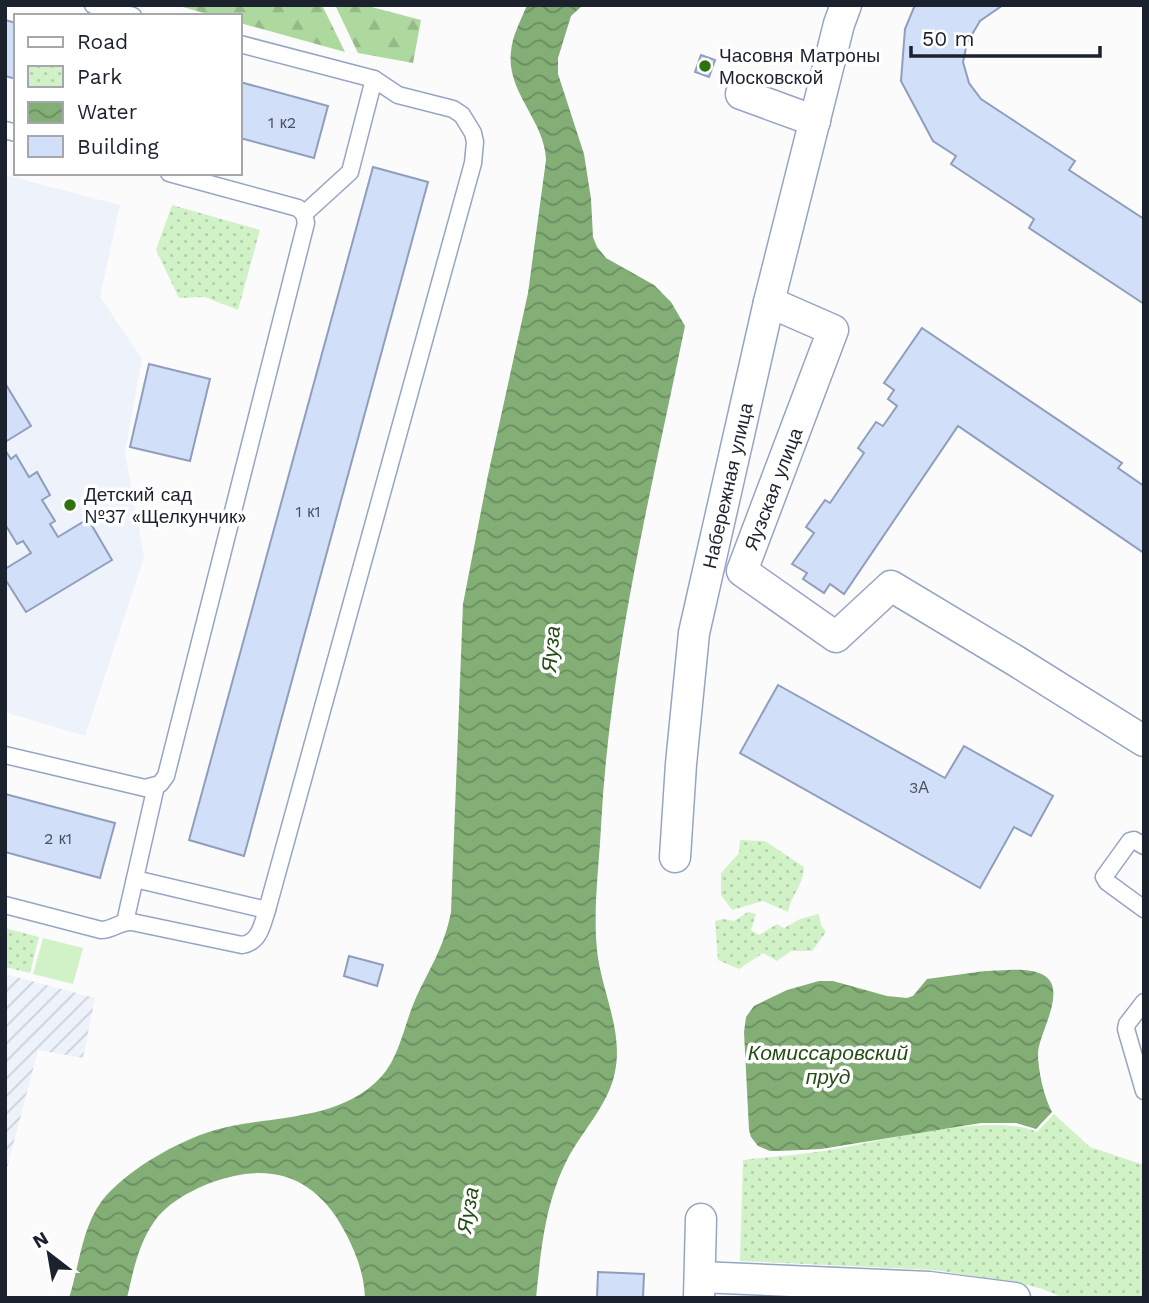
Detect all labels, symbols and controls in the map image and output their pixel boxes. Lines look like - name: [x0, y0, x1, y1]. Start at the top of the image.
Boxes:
- legend: [14, 14, 242, 175]
- scale bar: [911, 14, 1100, 58]
- text: 50 m: [922, 26, 974, 51]
- text: Road: [77, 29, 128, 54]
- place label: Часовня Матроны Московской: [719, 44, 880, 89]
- marker: Часовня Матроны Московской: [697, 58, 713, 74]
- text: Park: [77, 64, 122, 89]
- text: Water: [77, 99, 138, 124]
- house number: 1 к2: [268, 113, 296, 132]
- text: Building: [77, 134, 159, 159]
- street label: Набережная улица: [698, 400, 758, 571]
- street label: Яузская улица: [740, 424, 808, 554]
- place label: Детский сад №37 «Щелкунчик»: [84, 483, 247, 528]
- marker: Детский сад №37 «Щелкунчик»: [62, 497, 78, 513]
- house number: 1 к1: [296, 502, 320, 521]
- water label: Яуза: [536, 625, 565, 674]
- house number: 3А: [909, 778, 929, 797]
- house number: 2 к1: [44, 829, 72, 848]
- water label: Комиссаровский пруд: [748, 1040, 909, 1089]
- water label: Яуза: [451, 1185, 484, 1236]
- north arrow: [14, 1219, 84, 1289]
- text: N: [29, 1226, 52, 1253]

